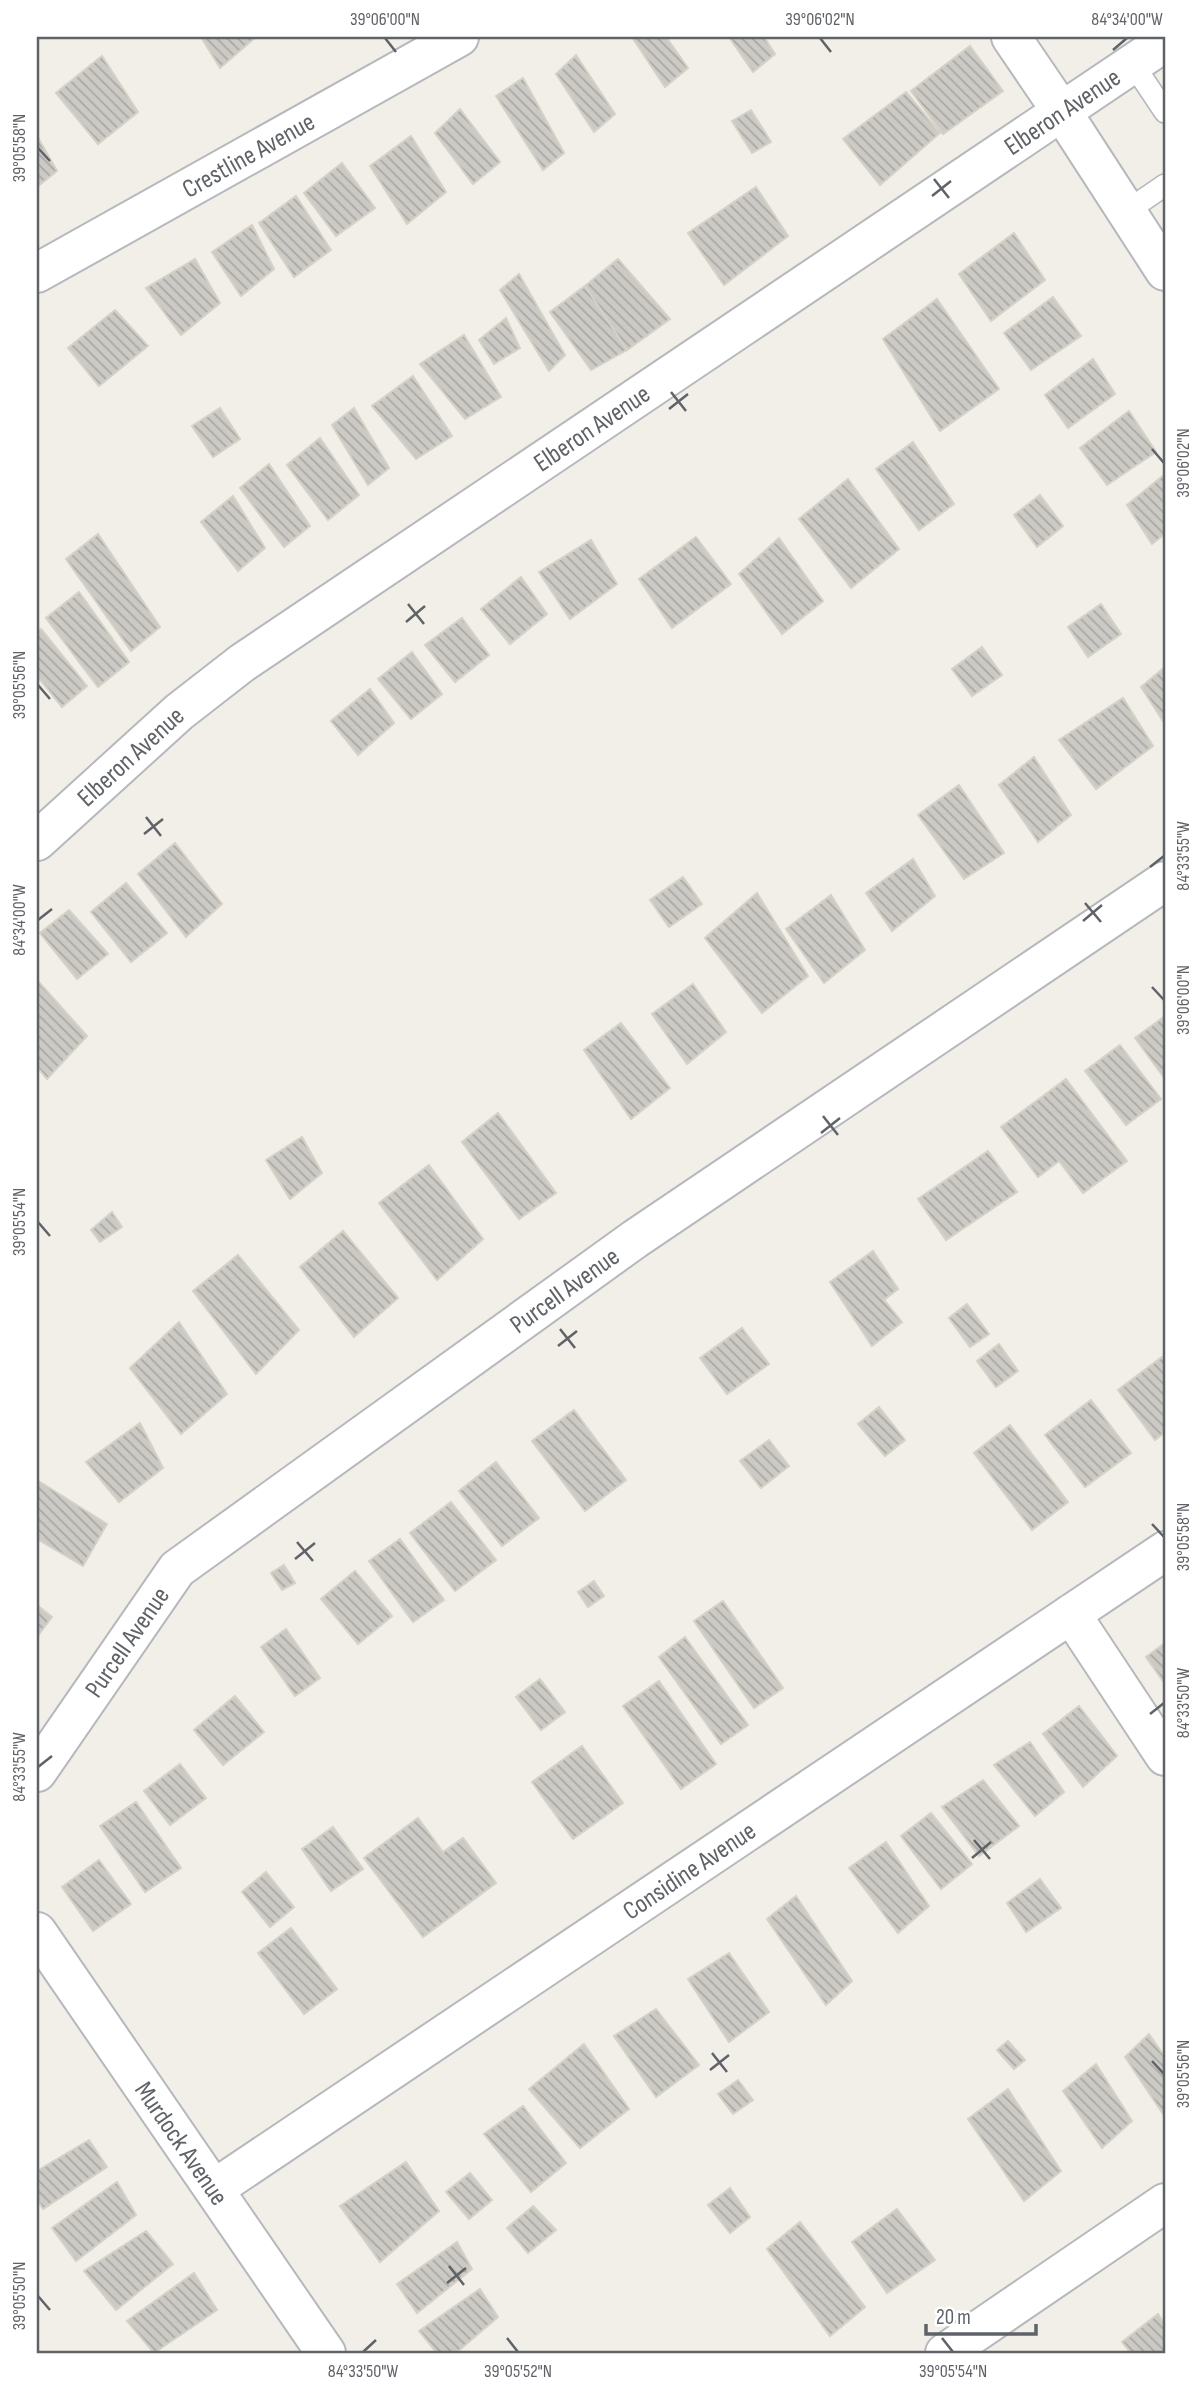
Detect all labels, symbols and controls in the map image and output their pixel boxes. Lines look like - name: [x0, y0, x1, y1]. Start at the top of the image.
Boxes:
- text: 39°06'00"N: [350, 9, 420, 30]
- text: 39°06'02"N: [785, 9, 855, 30]
- text: 84°34'00"W: [1091, 9, 1163, 30]
- street label: Elberon Avenue: [999, 62, 1127, 163]
- street label: Crestline Avenue: [177, 107, 321, 206]
- text: 39°05'58"N: [9, 114, 30, 182]
- street label: Elberon Avenue: [528, 379, 656, 479]
- text: 39°06'02"N: [1173, 428, 1194, 498]
- text: 39°05'56"N: [9, 651, 30, 719]
- street label: Elberon Avenue: [71, 701, 191, 814]
- text: 84°33'55"W: [1173, 821, 1194, 891]
- text: 84°34'00"W: [9, 884, 30, 956]
- text: 39°06'00"N: [1173, 965, 1194, 1035]
- text: 39°05'54"N: [9, 1188, 30, 1256]
- street label: Purcell Avenue: [505, 1241, 626, 1341]
- text: 39°05'58"N: [1173, 1503, 1194, 1571]
- street label: Purcell Avenue: [79, 1582, 177, 1704]
- text: 84°33'50"W: [1173, 1667, 1194, 1738]
- text: 84°33'55"W: [9, 1732, 30, 1802]
- street label: Considine Avenue: [617, 1816, 762, 1927]
- text: 39°05'56"N: [1173, 2040, 1194, 2108]
- street label: Murdock Avenue: [127, 2076, 234, 2212]
- text: 39°05'50"N: [9, 2262, 30, 2330]
- scale bar: [926, 2292, 1036, 2336]
- text: 20 m: [936, 2305, 971, 2330]
- text: 84°33'50"W: [328, 2361, 399, 2382]
- text: 39°05'52"N: [484, 2361, 552, 2382]
- text: 39°05'54"N: [919, 2361, 987, 2382]

